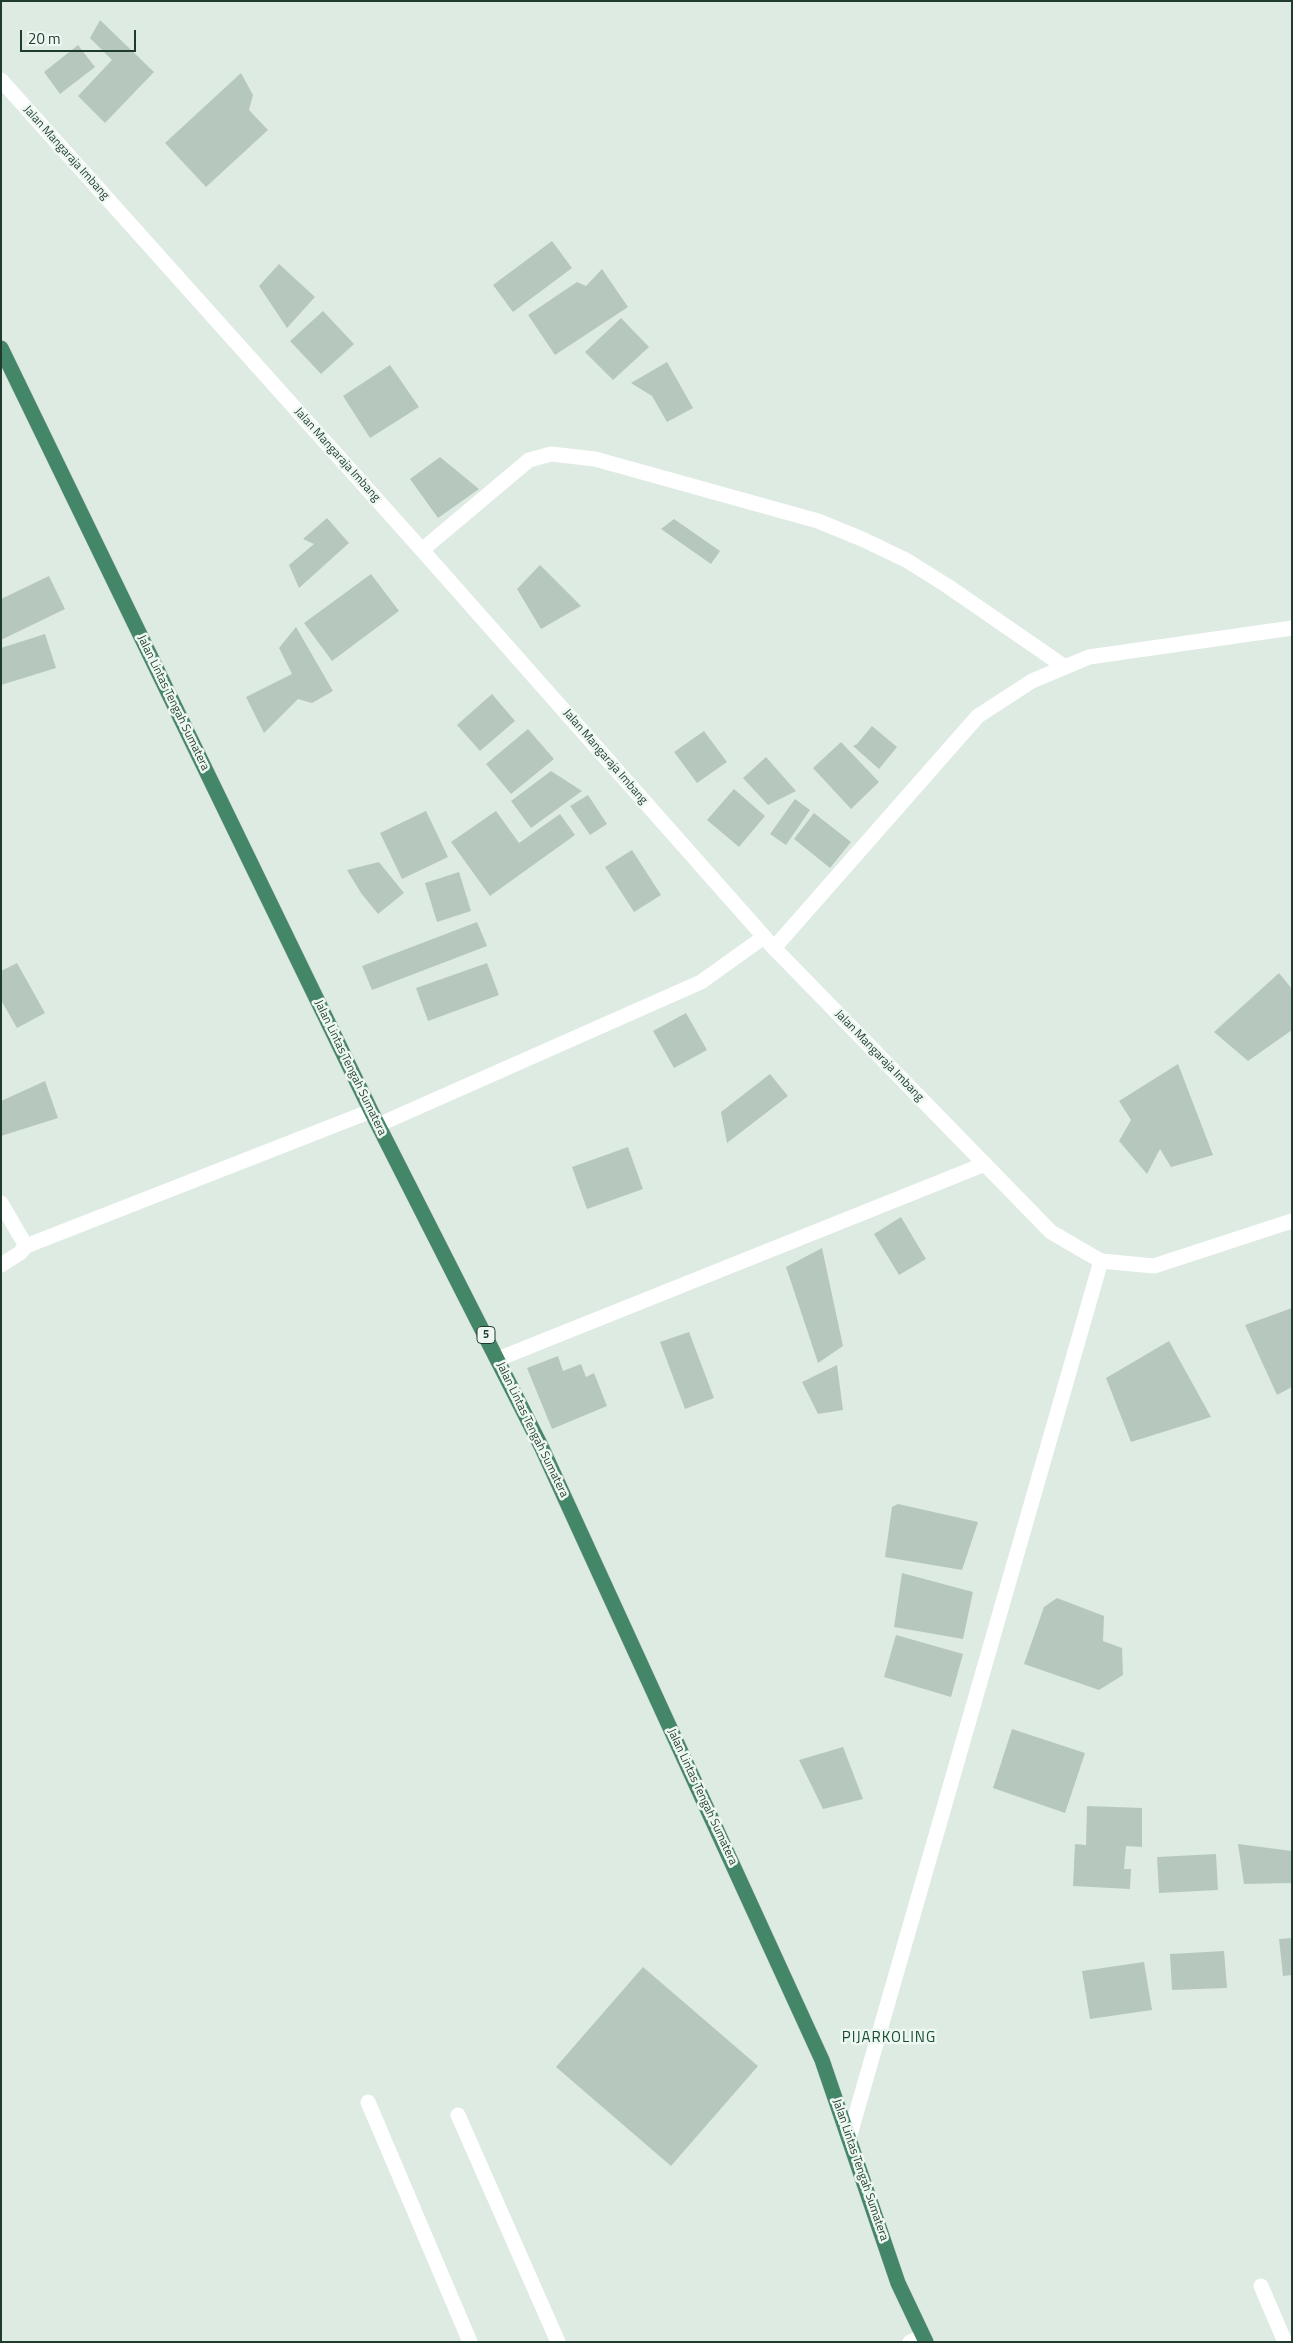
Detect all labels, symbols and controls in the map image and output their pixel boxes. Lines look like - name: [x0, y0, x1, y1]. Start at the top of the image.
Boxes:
- scale bar: [22, 20, 139, 52]
- text: 20 m: [28, 27, 61, 50]
- street label: Jalan Mangaraja Imbang: [20, 103, 112, 203]
- street label: Jalan Mangaraja Imbang: [291, 405, 383, 505]
- street label: Jalan Lintas Tengah Sumatera: [134, 633, 212, 773]
- street label: Jalan Mangaraja Imbang: [560, 706, 650, 808]
- street label: Jalan Lintas Tengah Sumatera: [311, 998, 389, 1138]
- street label: Jalan Mangaraja Imbang: [832, 1007, 926, 1105]
- road number: 5: [477, 1326, 495, 1344]
- street label: Jalan Lintas Tengah Sumatera: [493, 1360, 571, 1500]
- street label: Jalan Lintas Tengah Sumatera: [664, 1726, 740, 1868]
- district label: PIJARKOLING: [840, 2029, 938, 2047]
- street label: Jalan Lintas Tengah Sumatera: [829, 2097, 891, 2243]

